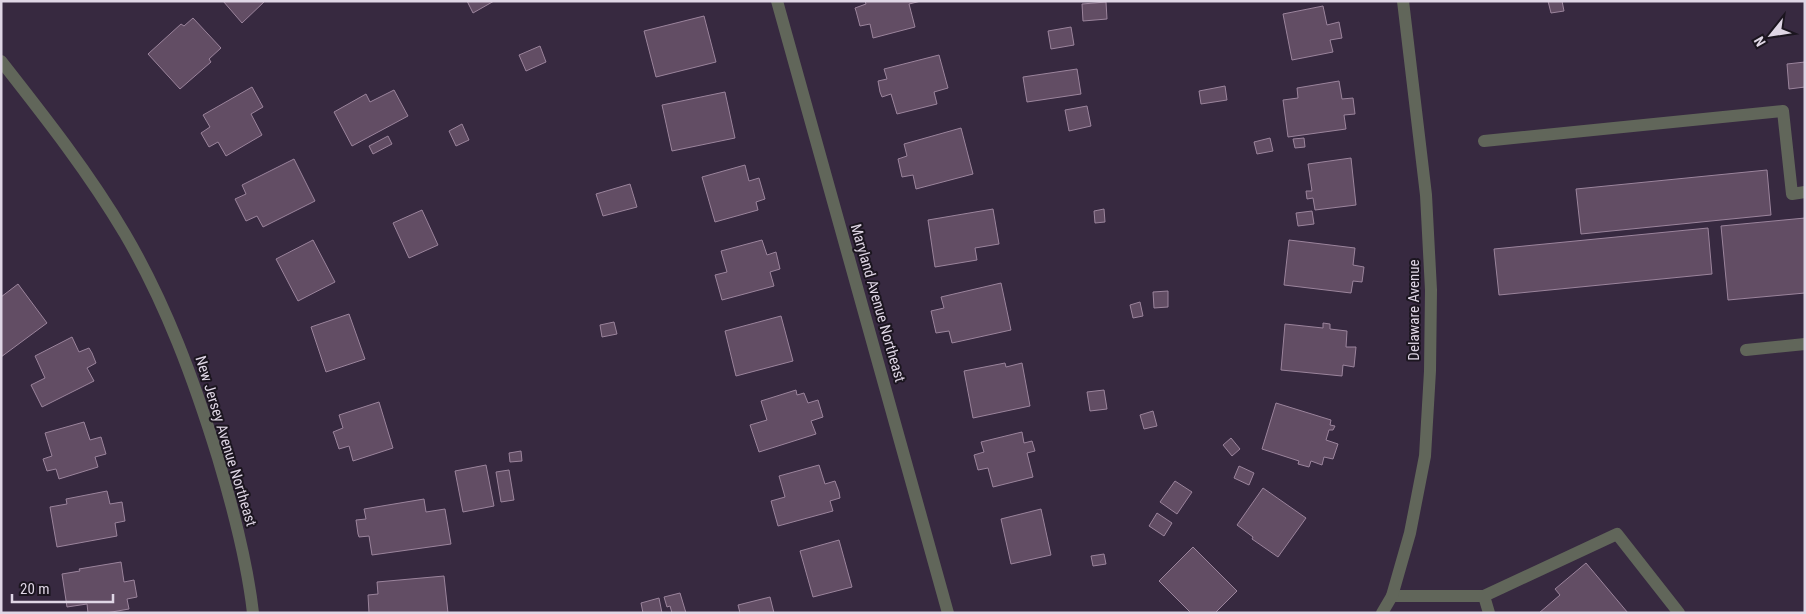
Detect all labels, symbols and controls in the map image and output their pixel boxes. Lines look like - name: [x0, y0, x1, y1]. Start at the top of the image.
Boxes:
- north arrow: [1746, 10, 1796, 60]
- text: N: [1751, 34, 1769, 49]
- street label: Maryland Avenue Northeast: [847, 222, 909, 384]
- street label: Delaware Avenue: [1405, 259, 1423, 361]
- street label: New Jersey Avenue Northeast: [191, 354, 261, 528]
- scale bar: [12, 572, 114, 604]
- text: 20 m: [20, 580, 50, 598]

